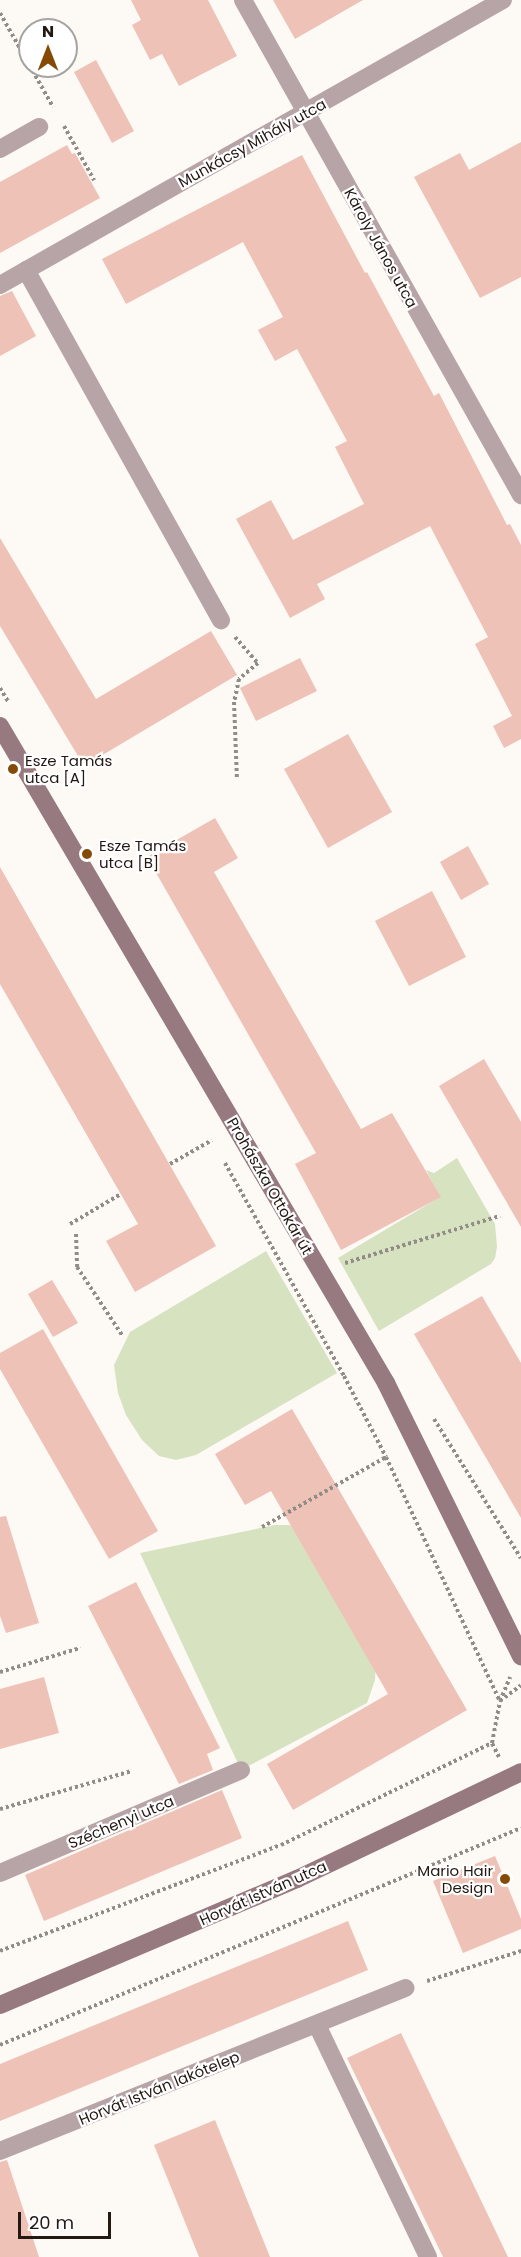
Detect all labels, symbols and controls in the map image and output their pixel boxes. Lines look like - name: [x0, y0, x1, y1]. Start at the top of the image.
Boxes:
- north arrow: [18, 18, 78, 78]
- text: N: [42, 20, 54, 43]
- street label: Munkácsy Mihály utca: [175, 95, 329, 191]
- street label: Károly János utca: [341, 185, 421, 311]
- place label: Esze Tamás utca [A]: [25, 751, 112, 786]
- marker: Esze Tamás utca [A]: [6, 762, 20, 776]
- place label: Esze Tamás utca [B]: [99, 836, 186, 871]
- marker: Esze Tamás utca [B]: [80, 847, 94, 861]
- street label: Prohászka Ottokár út: [223, 1114, 317, 1258]
- street label: Széchenyi utca: [65, 1792, 177, 1852]
- street label: Horvát István utca: [197, 1857, 329, 1929]
- place label: Mario Hair Design: [417, 1861, 493, 1896]
- marker: Mario Hair Design: [498, 1872, 512, 1886]
- street label: Horvát István lakótelep: [76, 2047, 242, 2129]
- scale bar: [21, 2200, 114, 2238]
- text: 20 m: [29, 2210, 74, 2235]

